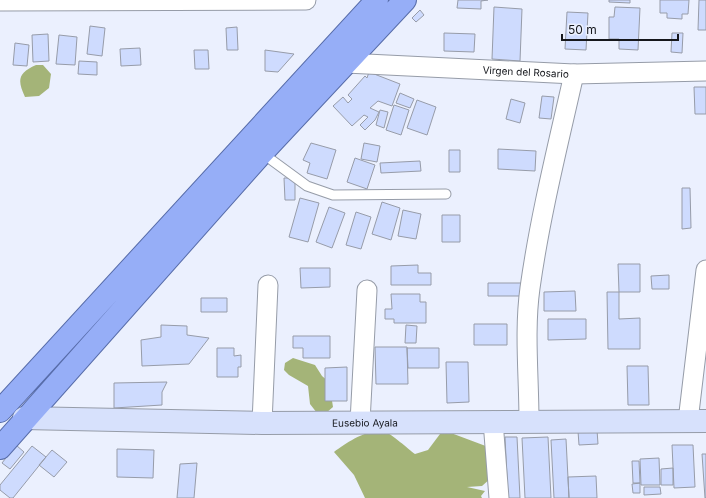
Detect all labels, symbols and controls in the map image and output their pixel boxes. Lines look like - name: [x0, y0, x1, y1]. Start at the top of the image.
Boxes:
- scale bar: [562, 16, 678, 42]
- text: 50 m: [568, 22, 597, 37]
- street label: Virgen del Rosario: [482, 64, 569, 80]
- street label: Eusebio Ayala: [332, 416, 398, 429]

